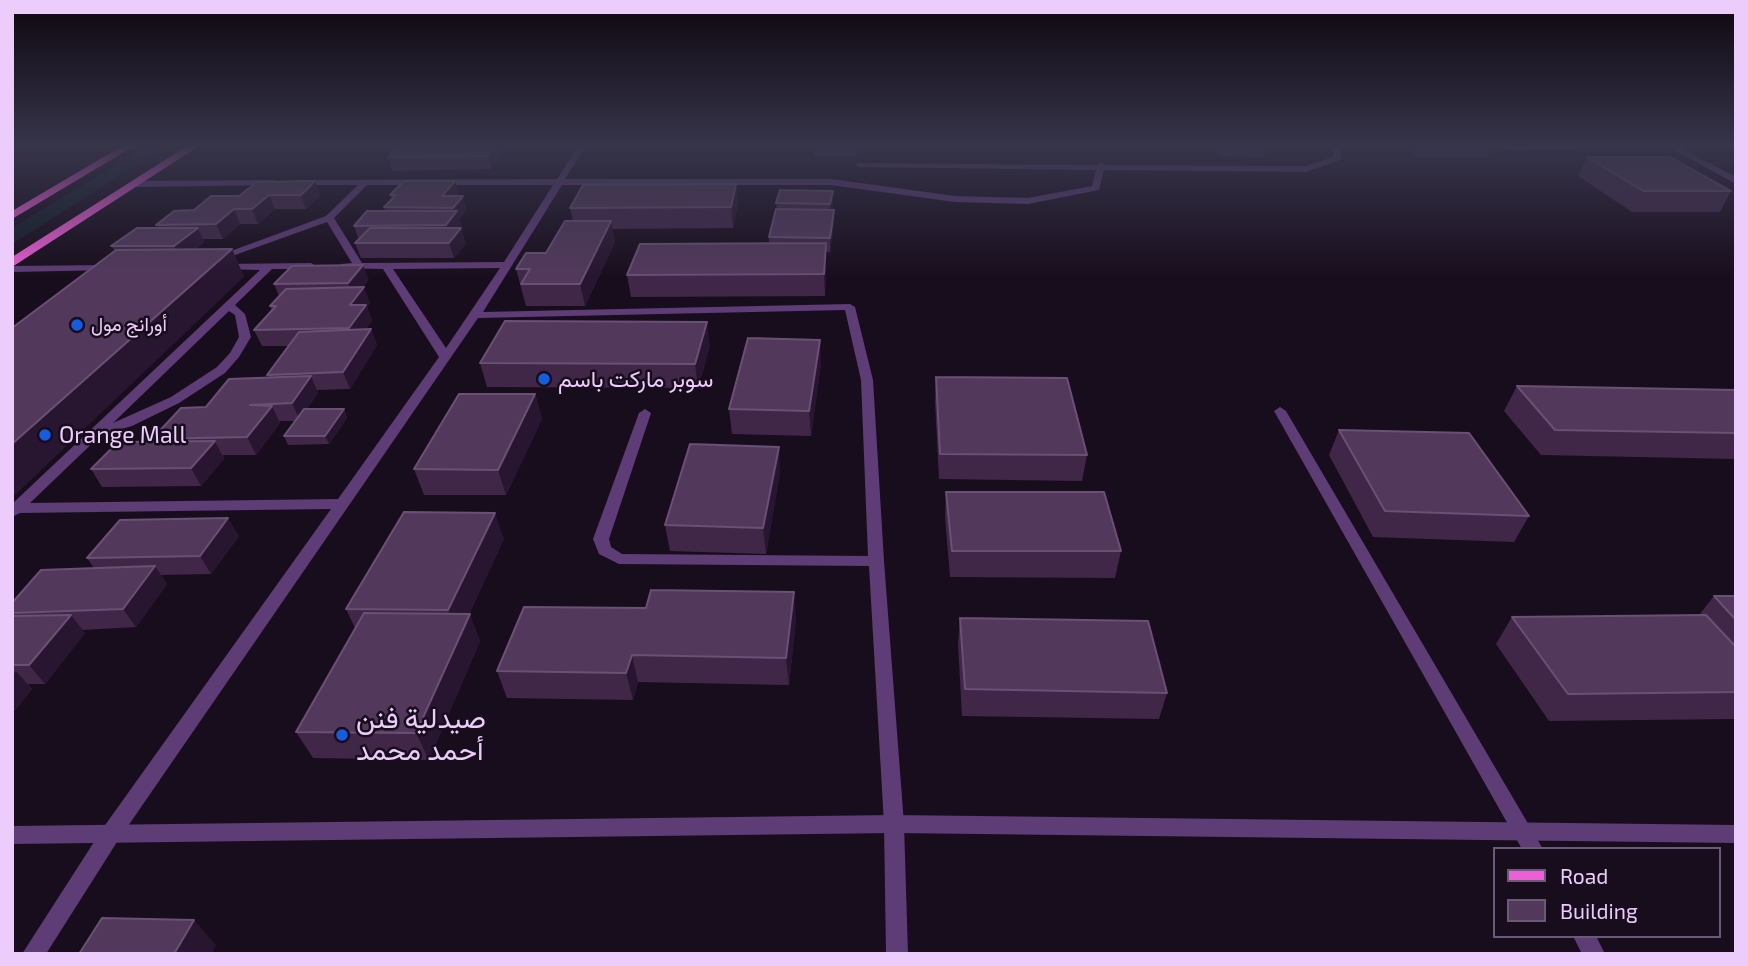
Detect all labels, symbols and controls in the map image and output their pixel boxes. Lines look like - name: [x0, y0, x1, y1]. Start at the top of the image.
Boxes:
- place label: أورانج مول: [91, 314, 167, 336]
- marker: أورانج مول: [69, 317, 85, 333]
- place label: سوبر ماركت باسم: [558, 365, 713, 393]
- marker: سوبر ماركت باسم: [536, 371, 552, 387]
- place label: Orange Mall: [59, 421, 186, 449]
- marker: Orange Mall: [37, 427, 53, 443]
- place label: صيدلية فنن أحمد محمد: [356, 702, 486, 768]
- marker: صيدلية فنن أحمد محمد: [334, 727, 350, 743]
- legend: [1492, 847, 1720, 938]
- text: Road: [1560, 863, 1608, 888]
- text: Building: [1560, 898, 1638, 923]

